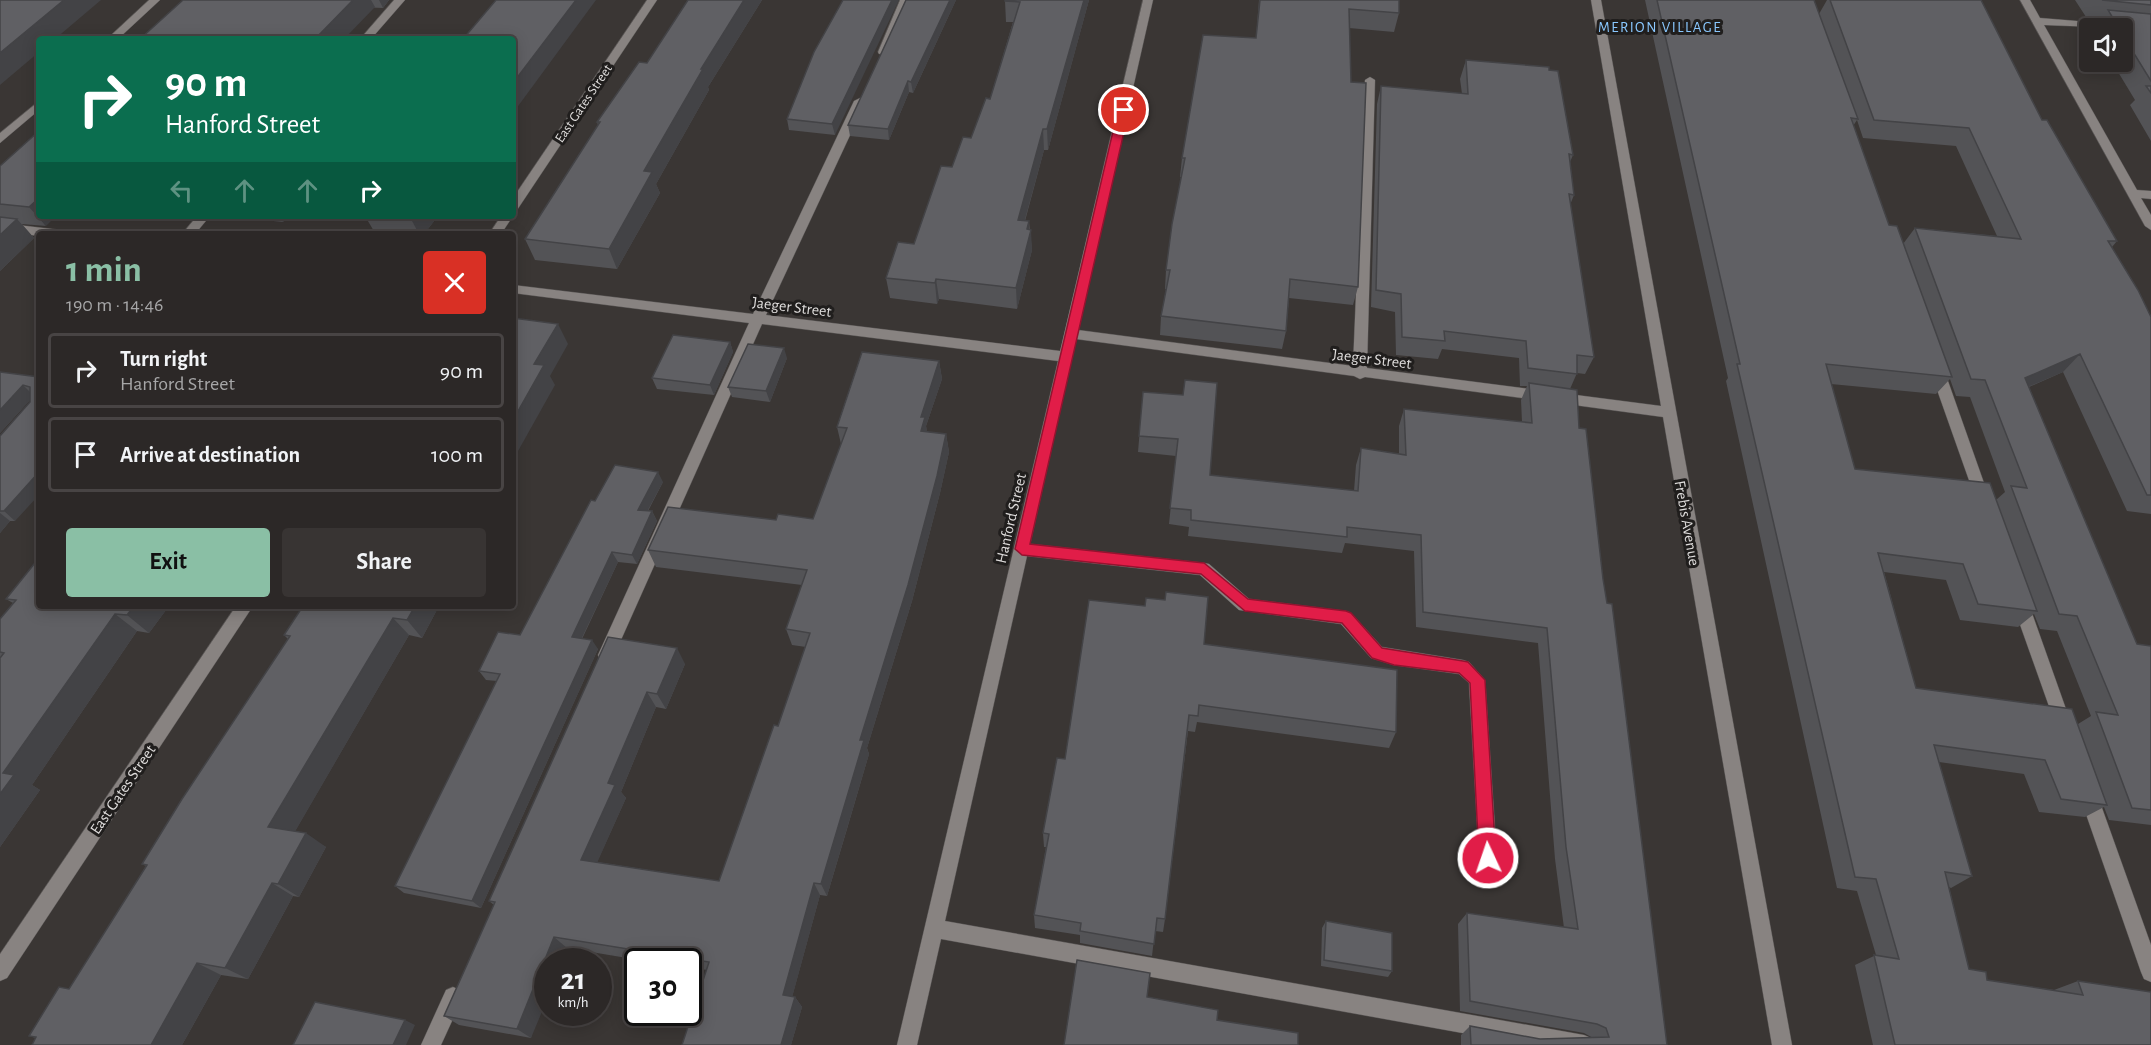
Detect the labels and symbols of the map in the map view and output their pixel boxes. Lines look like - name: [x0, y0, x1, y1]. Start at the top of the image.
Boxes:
- district label: MERION VILLAGE: [1598, 20, 1722, 35]
- street label: East Gates Street: [553, 62, 615, 145]
- pin: [1098, 84, 1149, 135]
- street label: Jaeger Street: [751, 294, 832, 320]
- street label: Jaeger Street: [1331, 346, 1412, 372]
- street label: Hanford Street: [993, 472, 1029, 565]
- street label: Frebis Avenue: [1672, 479, 1702, 567]
- street label: East Gates Street: [87, 742, 158, 837]
- position arrow: [1456, 826, 1520, 890]
- speed limit sign: 30: [624, 948, 702, 1026]

